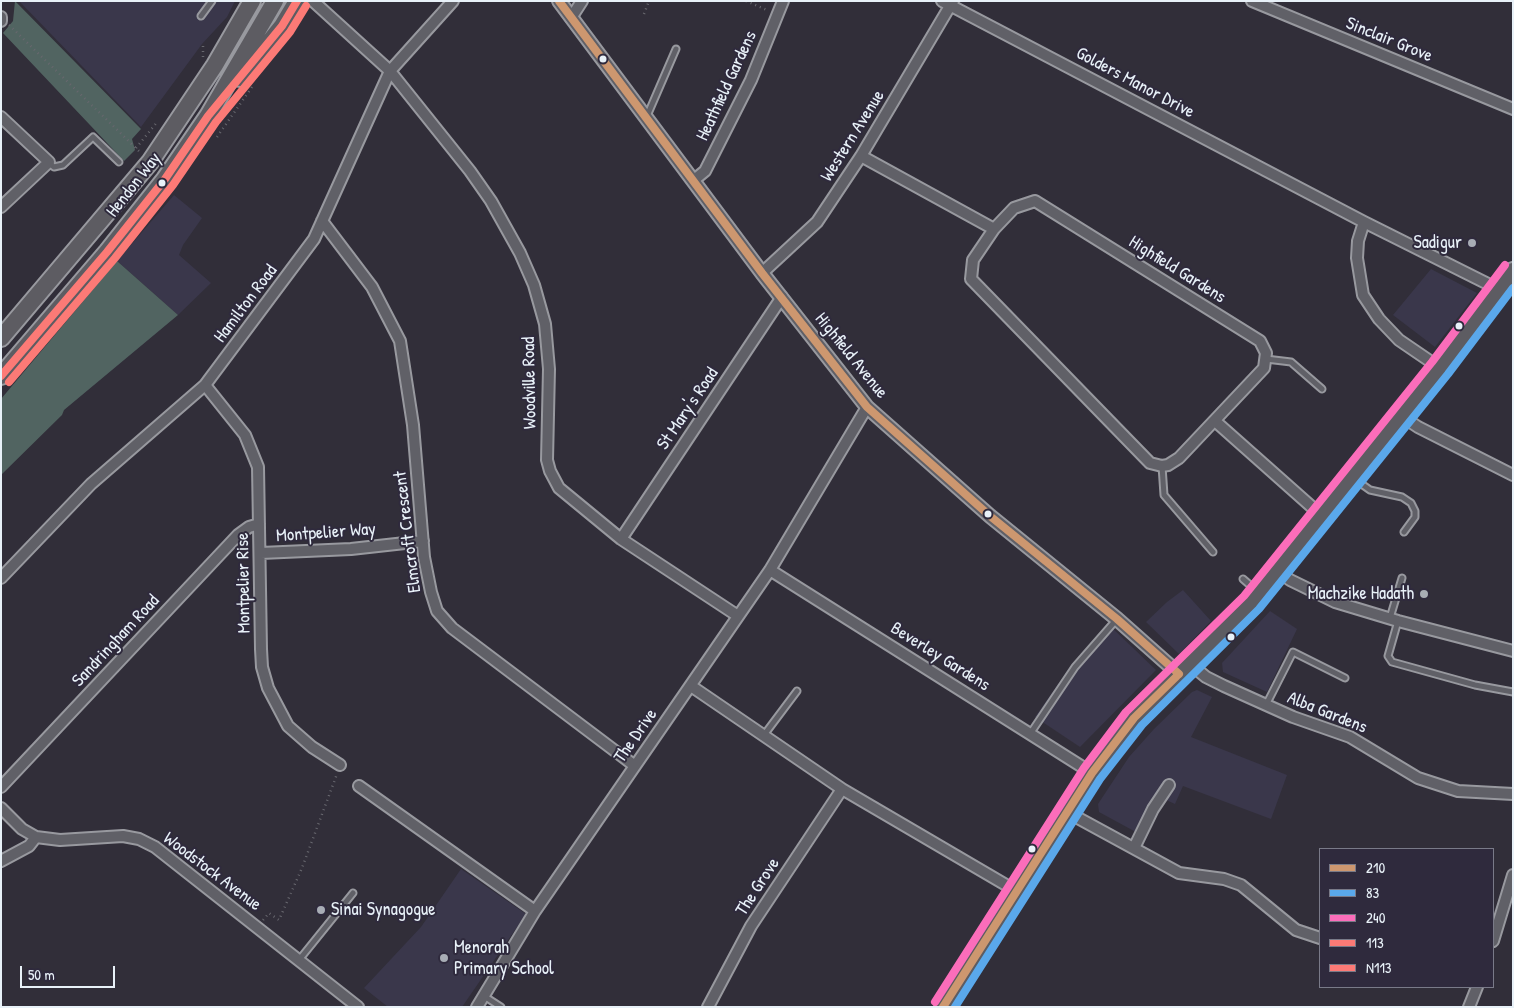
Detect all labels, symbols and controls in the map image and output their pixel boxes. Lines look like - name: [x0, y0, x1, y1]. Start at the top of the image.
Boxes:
- street label: Sinclair Grove: [1343, 13, 1435, 67]
- street label: Heathfield Gardens: [692, 28, 762, 144]
- street label: Golders Manor Drive: [1072, 43, 1198, 123]
- unlabelled marker: [598, 54, 608, 64]
- street label: Western Avenue: [816, 86, 890, 186]
- street label: Hendon Way: [102, 148, 166, 222]
- unlabelled marker: [157, 178, 167, 188]
- street label: Highfield Gardens: [1125, 232, 1229, 308]
- place label: Sadigur: [1413, 232, 1462, 254]
- marker: Sadigur: [1466, 237, 1478, 249]
- street label: Hamilton Road: [210, 261, 282, 347]
- street label: Highfield Avenue: [810, 309, 892, 403]
- unlabelled marker: [1454, 321, 1464, 331]
- street label: Woodville Road: [518, 337, 542, 429]
- street label: St Mary's Road: [653, 364, 723, 454]
- street label: Elmcroft Crescent: [390, 470, 426, 594]
- unlabelled marker: [983, 509, 993, 519]
- street label: Montpelier Way: [275, 519, 377, 547]
- street label: Montpelier Rise: [232, 533, 256, 633]
- place label: Machzike Hadath: [1308, 583, 1414, 605]
- marker: Machzike Hadath: [1418, 588, 1430, 600]
- street label: Sandringham Road: [68, 590, 164, 692]
- street label: Beverley Gardens: [886, 618, 994, 696]
- unlabelled marker: [1226, 632, 1236, 642]
- street label: Alba Gardens: [1284, 687, 1370, 739]
- street label: The Drive: [610, 705, 662, 767]
- street label: Woodstock Avenue: [159, 828, 265, 916]
- unlabelled marker: [1027, 844, 1037, 854]
- legend: [1319, 848, 1494, 988]
- street label: The Grove: [731, 854, 785, 920]
- text: 210: [1366, 857, 1385, 878]
- text: 83: [1366, 882, 1379, 903]
- place label: Sinai Synagogue: [331, 899, 435, 921]
- marker: Sinai Synagogue: [315, 904, 327, 916]
- text: 240: [1366, 907, 1385, 928]
- text: 113: [1366, 932, 1384, 953]
- place label: Menorah Primary School: [454, 937, 554, 980]
- marker: Menorah Primary School: [438, 952, 450, 964]
- scale bar: [22, 956, 118, 988]
- text: N113: [1366, 957, 1392, 978]
- text: 50 m: [28, 964, 55, 985]

